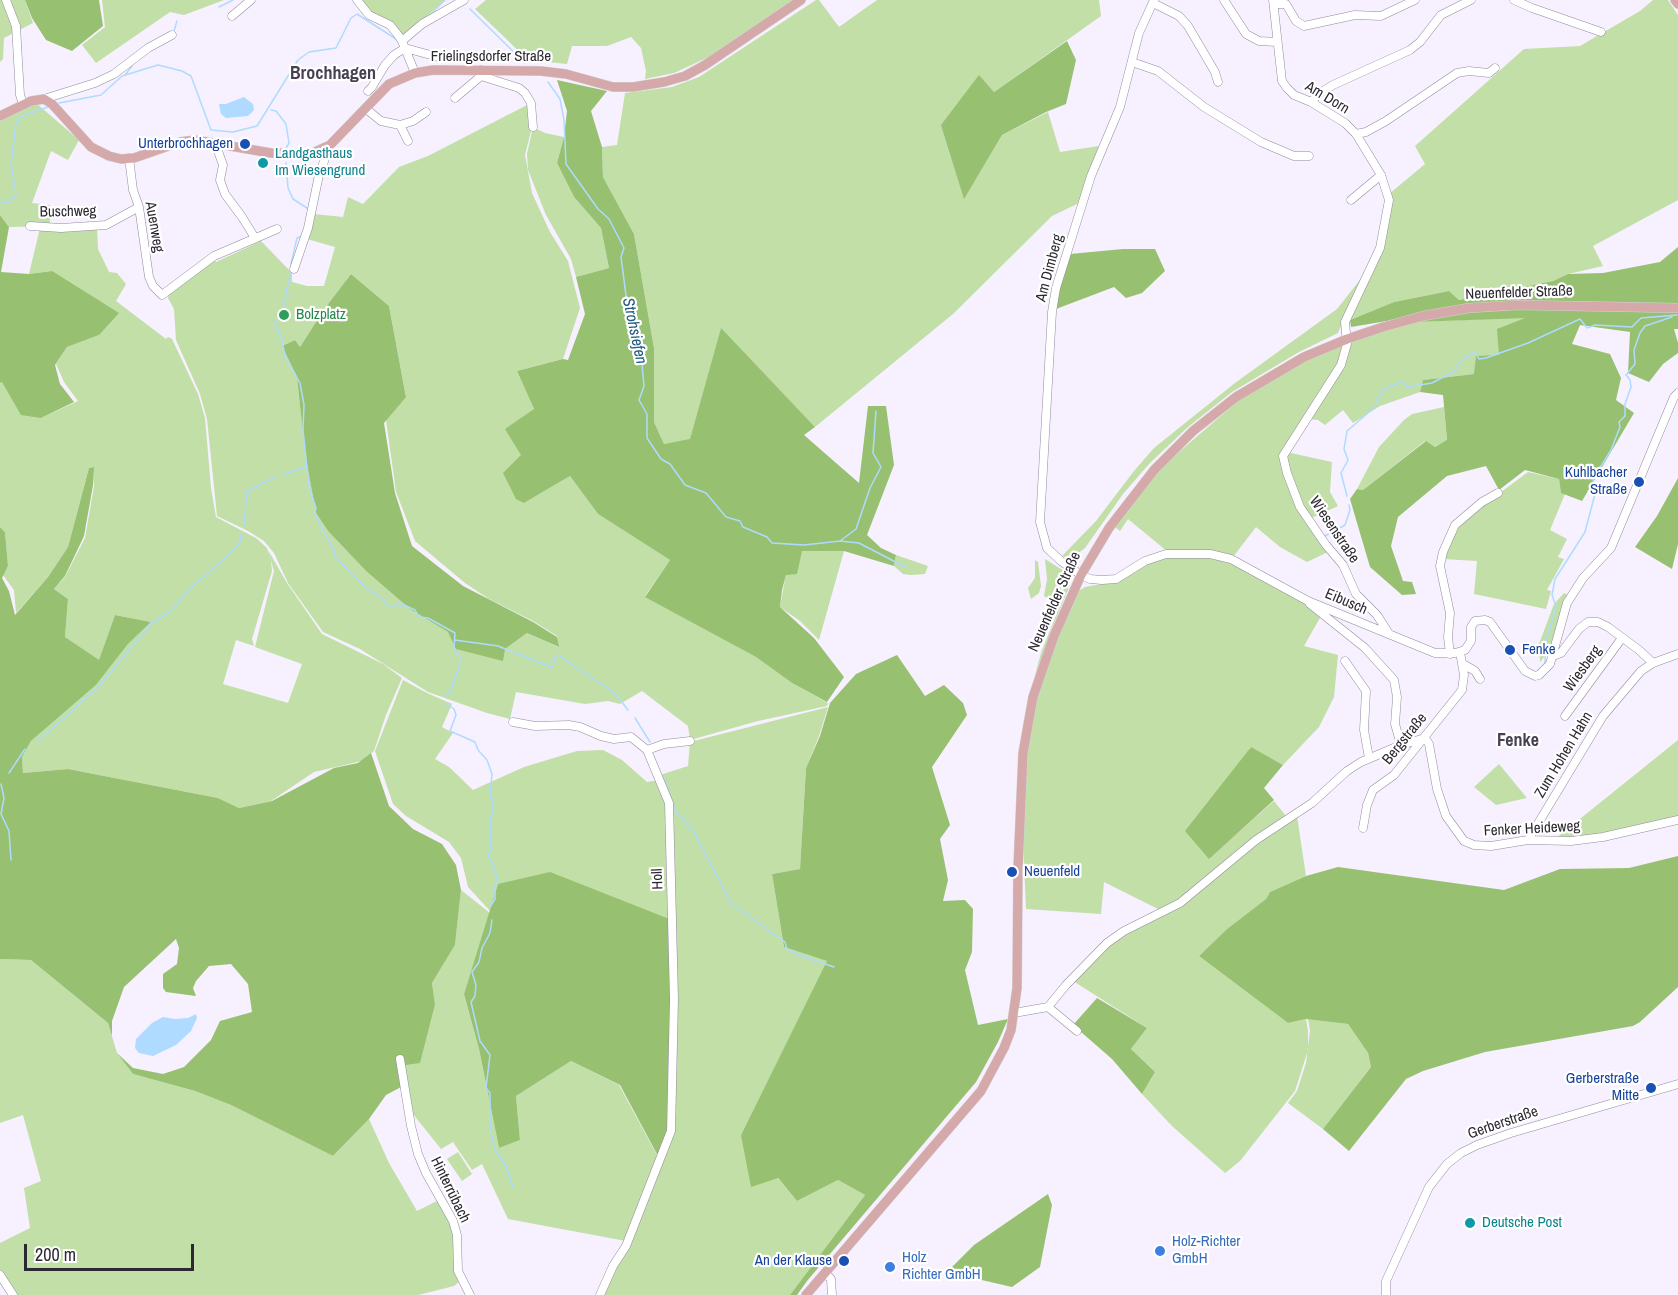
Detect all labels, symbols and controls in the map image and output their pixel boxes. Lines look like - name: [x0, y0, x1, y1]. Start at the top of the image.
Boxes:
- street label: Frielingsdorfer Straße: [431, 48, 551, 66]
- district label: Brochhagen: [290, 63, 376, 85]
- street label: Am Dorn: [1302, 78, 1352, 118]
- place label: Unterbrochhagen: [138, 135, 233, 153]
- marker: Unterbrochhagen: [238, 137, 252, 151]
- place label: Landgasthaus Im Wiesengrund: [275, 145, 365, 180]
- marker: Landgasthaus Im Wiesengrund: [256, 156, 270, 170]
- street label: Auenweg: [141, 200, 167, 254]
- street label: Buschweg: [39, 203, 97, 221]
- street label: Am Dimberg: [1032, 232, 1068, 304]
- street label: Neuenfelder Straße: [1465, 282, 1573, 304]
- water label: Strohsiefen: [618, 296, 650, 366]
- place label: Bolzplatz: [296, 306, 346, 324]
- marker: Bolzplatz: [277, 308, 291, 322]
- place label: Kuhlbacher Straße: [1565, 464, 1627, 499]
- marker: Kuhlbacher Straße: [1632, 475, 1646, 489]
- street label: Wiesenstraße: [1305, 493, 1363, 567]
- street label: Neuenfelder Straße: [1025, 549, 1085, 655]
- street label: Eibusch: [1322, 585, 1370, 619]
- place label: Fenke: [1522, 641, 1556, 659]
- street label: Wiesberg: [1560, 642, 1606, 696]
- marker: Fenke: [1503, 643, 1517, 657]
- street label: Zum Hohen Hahn: [1531, 709, 1597, 801]
- street label: Bergstraße: [1379, 710, 1431, 768]
- district label: Fenke: [1497, 730, 1539, 752]
- street label: Fenker Heideweg: [1483, 817, 1581, 841]
- place label: Neuenfeld: [1024, 863, 1080, 881]
- marker: Neuenfeld: [1005, 865, 1019, 879]
- street label: Holl: [649, 868, 667, 890]
- place label: Gerberstraße Mitte: [1566, 1070, 1639, 1105]
- marker: Gerberstraße Mitte: [1644, 1081, 1658, 1095]
- street label: Gerberstraße: [1465, 1103, 1541, 1143]
- street label: Hinterrübach: [426, 1154, 474, 1226]
- place label: Deutsche Post: [1482, 1214, 1562, 1232]
- marker: Deutsche Post: [1463, 1216, 1477, 1230]
- scale bar: [27, 1232, 196, 1270]
- place label: Holz-Richter GmbH: [1172, 1233, 1240, 1268]
- text: 200 m: [35, 1242, 76, 1267]
- marker: Holz-Richter GmbH: [1153, 1244, 1167, 1258]
- place label: Holz Richter GmbH: [902, 1249, 981, 1284]
- place label: An der Klause: [755, 1252, 832, 1270]
- marker: An der Klause: [837, 1254, 851, 1268]
- marker: Holz Richter GmbH: [883, 1260, 897, 1274]

